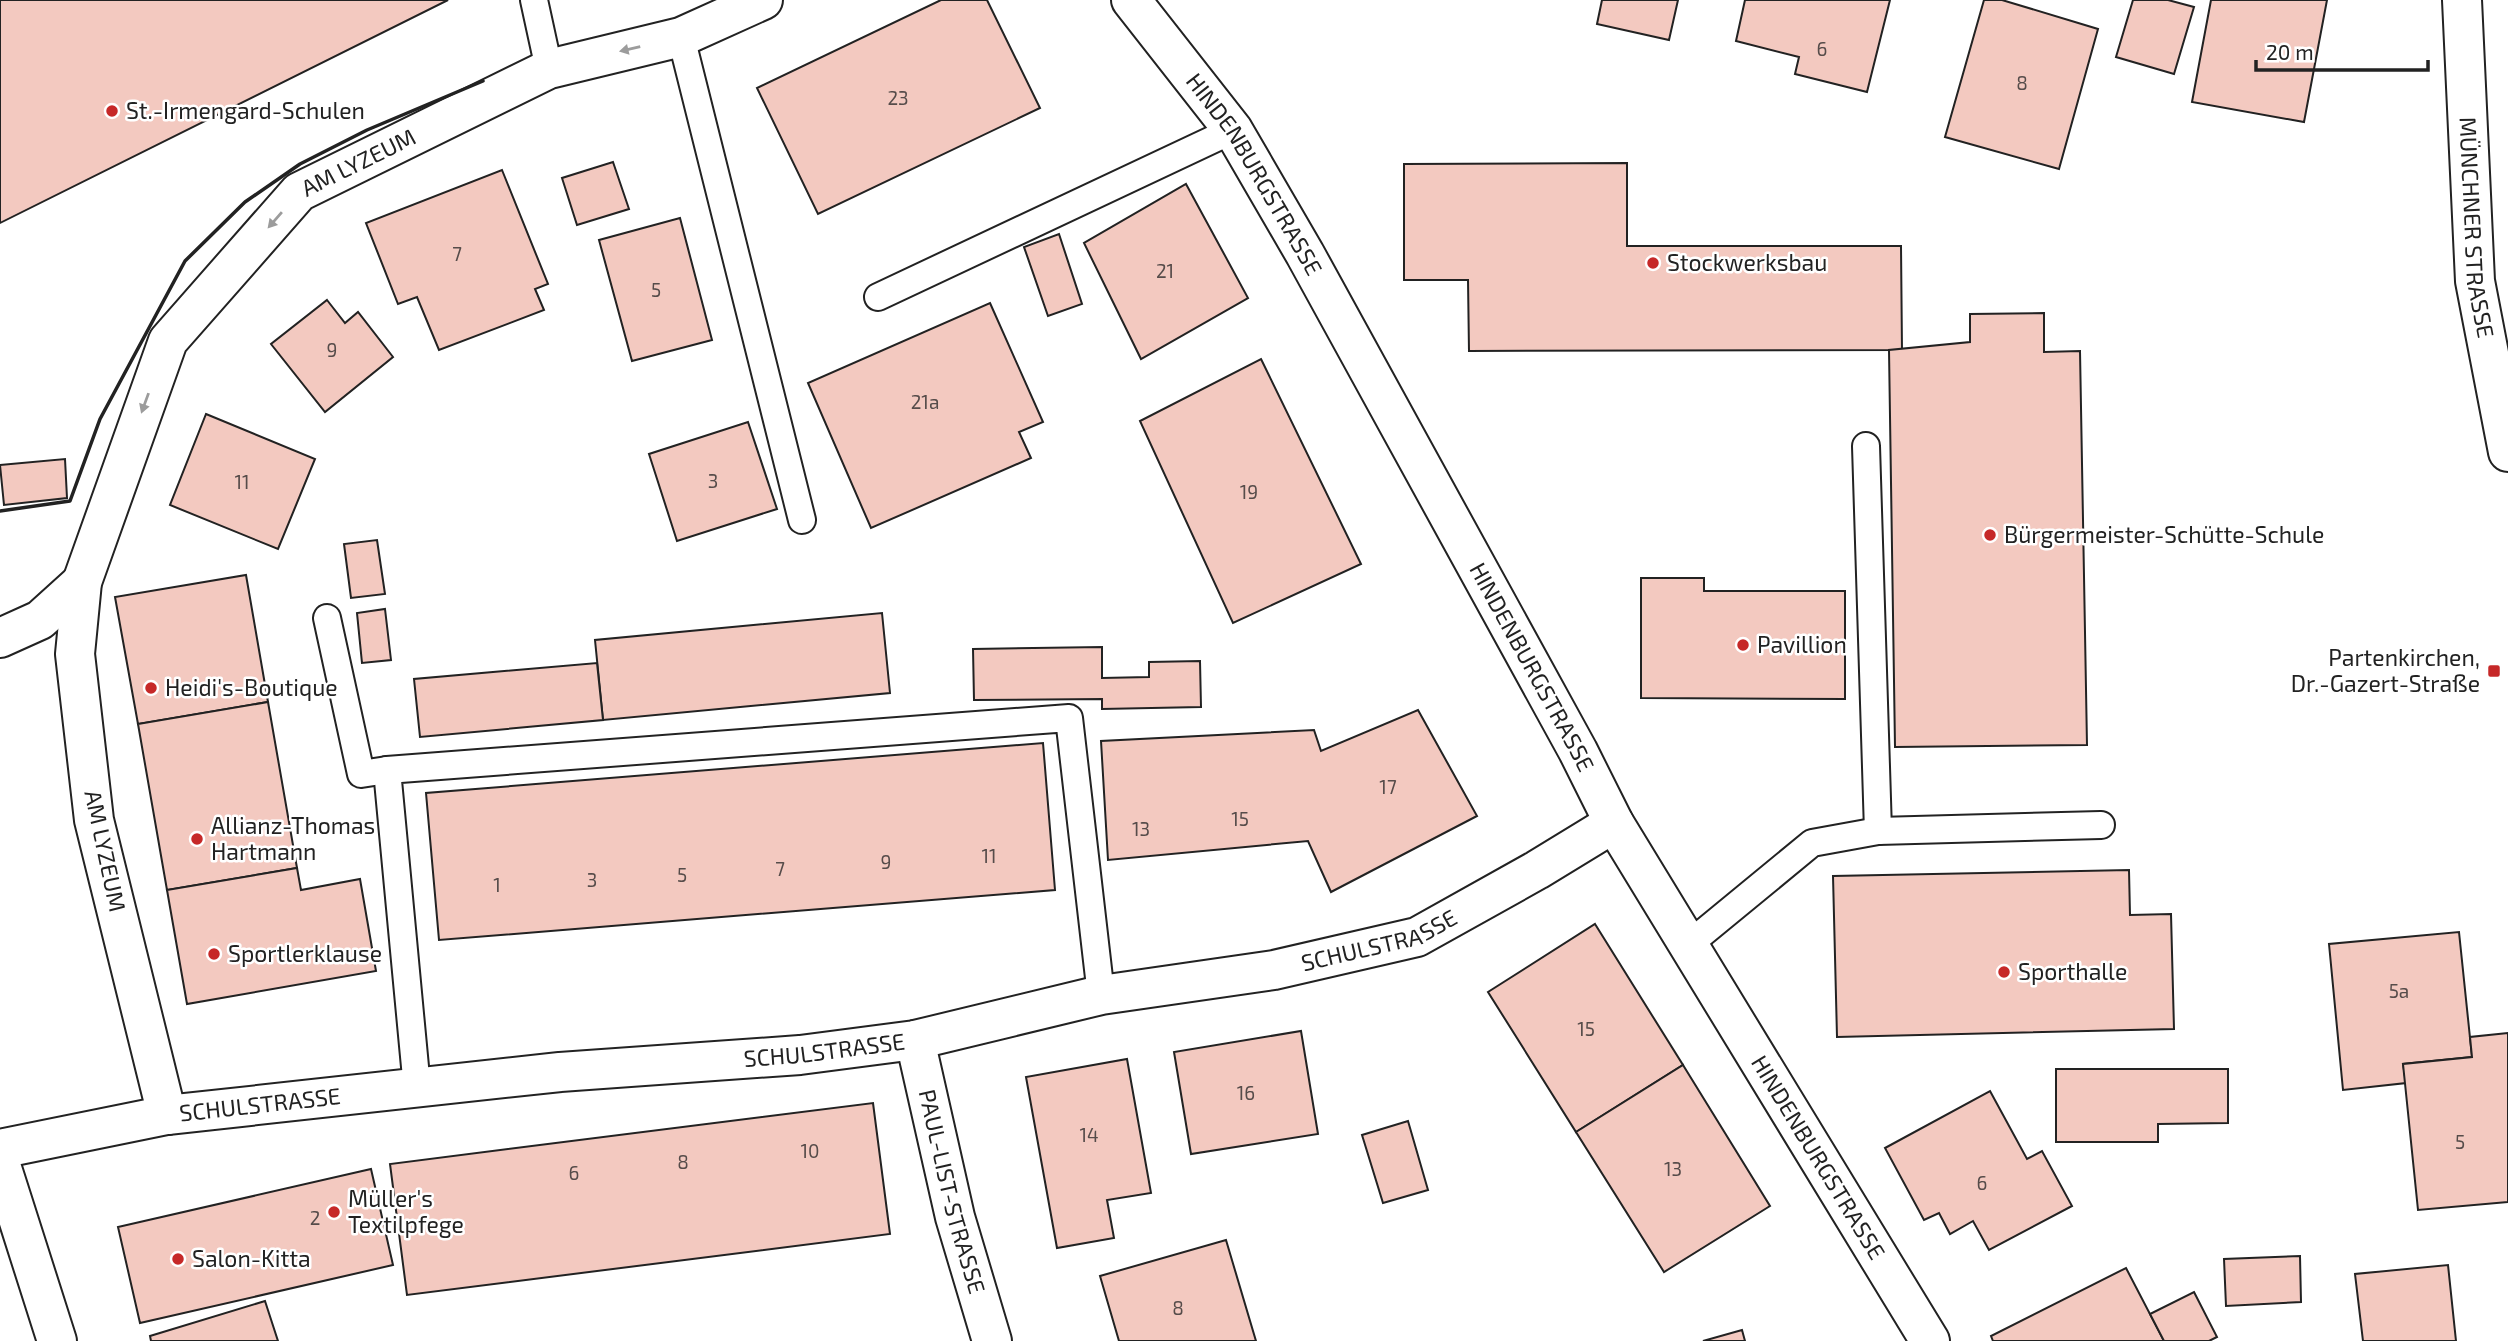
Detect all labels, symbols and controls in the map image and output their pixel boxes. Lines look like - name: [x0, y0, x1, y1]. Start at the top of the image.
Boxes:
- scale bar: [2256, 28, 2428, 72]
- house number: 6: [1817, 37, 1827, 60]
- text: 20 m: [2266, 39, 2314, 64]
- one-way arrow: [619, 44, 641, 55]
- street label: HINDENBURGSTRASSE: [1181, 67, 1329, 280]
- house number: 8: [2016, 71, 2028, 94]
- house number: 23: [887, 86, 909, 109]
- place label: St.-Irmengard-Schulen: [126, 96, 365, 124]
- marker: St.-Irmengard-Schulen: [104, 103, 120, 119]
- street label: MÜNCHNER STRASSE: [2454, 116, 2501, 340]
- street label: AM LYZEUM: [296, 122, 420, 202]
- one-way arrow: [268, 211, 283, 228]
- house number: 7: [452, 242, 462, 265]
- place label: Stockwerksbau: [1667, 248, 1827, 276]
- marker: Stockwerksbau: [1645, 255, 1661, 271]
- house number: 21: [1156, 259, 1174, 282]
- house number: 5: [651, 278, 661, 301]
- house number: 9: [327, 338, 337, 361]
- house number: 21a: [911, 390, 939, 413]
- one-way arrow: [140, 392, 151, 413]
- house number: 3: [708, 469, 718, 492]
- house number: 11: [234, 470, 250, 493]
- house number: 19: [1240, 480, 1258, 503]
- place label: Bürgermeister-Schütte-Schule: [2004, 520, 2324, 548]
- marker: Bürgermeister-Schütte-Schule: [1982, 527, 1998, 543]
- street label: HINDENBURGSTRASSE: [1464, 557, 1601, 776]
- place label: Pavillion: [1757, 630, 1847, 658]
- marker: Pavillion: [1735, 637, 1751, 653]
- place label: Partenkirchen, Dr.-Gazert-Straße: [2291, 643, 2480, 697]
- marker: Partenkirchen, Dr.-Gazert-Straße: [2486, 663, 2502, 679]
- place label: Heidi's-Boutique: [165, 673, 338, 701]
- marker: Heidi's-Boutique: [143, 680, 159, 696]
- house number: 17: [1379, 775, 1397, 798]
- street label: AM LYZEUM: [79, 787, 133, 914]
- house number: 15: [1231, 807, 1249, 830]
- place label: Allianz-Thomas Hartmann: [211, 811, 375, 865]
- house number: 13: [1132, 817, 1150, 840]
- marker: Allianz-Thomas Hartmann: [189, 831, 205, 847]
- house number: 11: [981, 844, 997, 867]
- house number: 9: [881, 850, 891, 873]
- house number: 7: [775, 857, 785, 880]
- house number: 5: [677, 863, 687, 886]
- house number: 3: [587, 868, 597, 891]
- house number: 1: [493, 873, 501, 896]
- street label: SCHULSTRASSE: [1298, 903, 1462, 976]
- place label: Sportlerklause: [228, 939, 382, 967]
- marker: Sportlerklause: [206, 946, 222, 962]
- place label: Sporthalle: [2018, 957, 2127, 985]
- marker: Sporthalle: [1996, 964, 2012, 980]
- house number: 5a: [2389, 979, 2409, 1002]
- house number: 15: [1577, 1017, 1595, 1040]
- street label: SCHULSTRASSE: [743, 1026, 906, 1072]
- street label: HINDENBURGSTRASSE: [1746, 1050, 1892, 1264]
- street label: SCHULSTRASSE: [178, 1081, 342, 1127]
- house number: 16: [1237, 1081, 1255, 1104]
- street label: PAUL-LIST-STRASSE: [914, 1087, 992, 1297]
- house number: 14: [1079, 1123, 1099, 1146]
- house number: 5: [2455, 1130, 2465, 1153]
- house number: 10: [800, 1139, 820, 1162]
- house number: 8: [677, 1150, 689, 1173]
- house number: 13: [1664, 1157, 1682, 1180]
- house number: 6: [569, 1161, 579, 1184]
- house number: 6: [1977, 1171, 1987, 1194]
- place label: Müller's Textilpfege: [348, 1184, 464, 1238]
- marker: Müller's Textilpfege: [326, 1204, 342, 1220]
- house number: 2: [310, 1206, 320, 1229]
- place label: Salon-Kitta: [192, 1244, 311, 1272]
- marker: Salon-Kitta: [170, 1251, 186, 1267]
- house number: 8: [1172, 1296, 1184, 1319]

